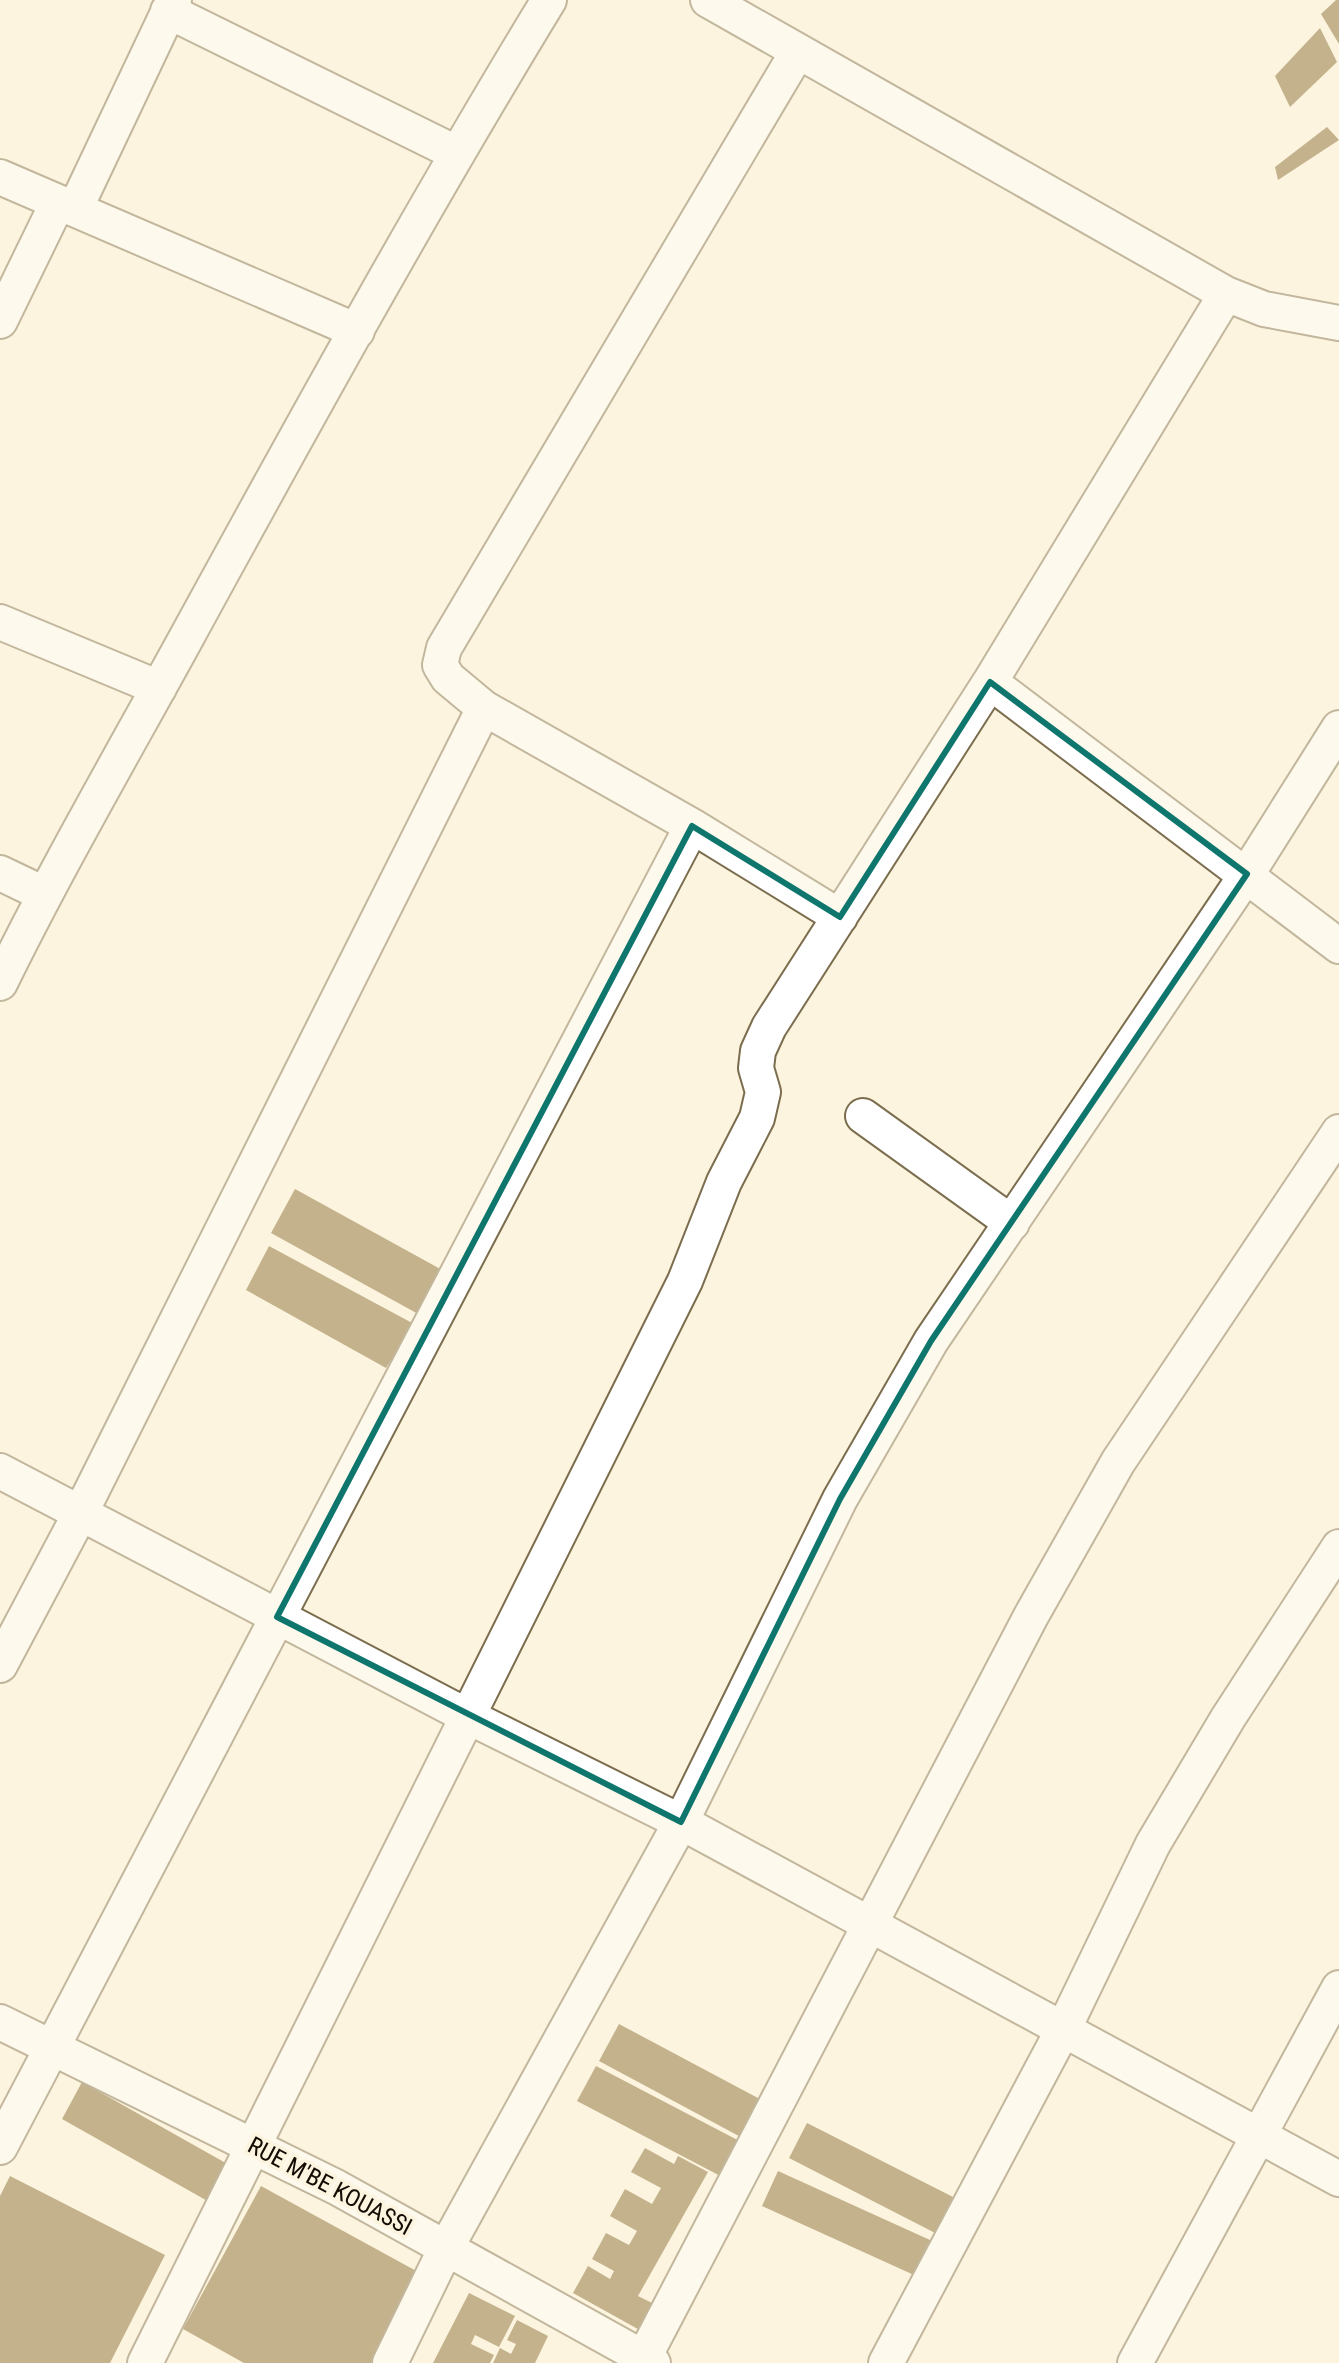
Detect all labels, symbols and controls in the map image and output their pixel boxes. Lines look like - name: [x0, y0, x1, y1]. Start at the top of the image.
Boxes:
- street label: RUE M'BE KOUASSI: [243, 2131, 417, 2241]

